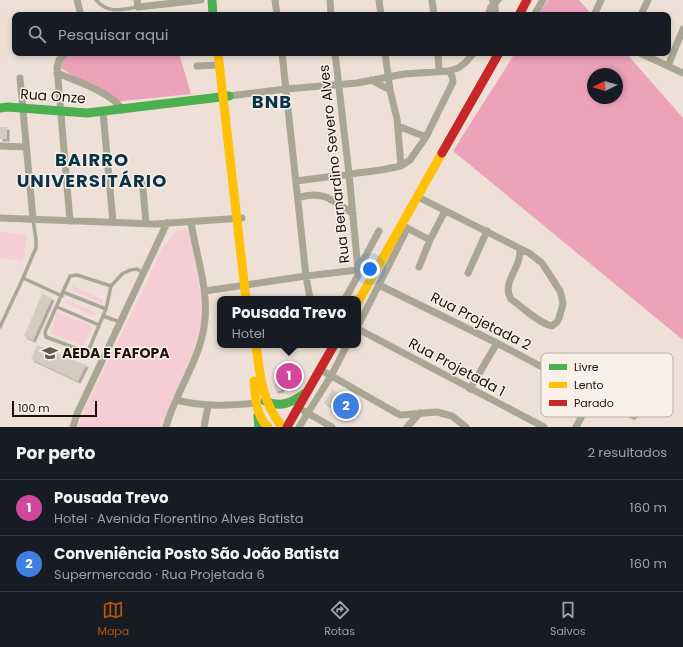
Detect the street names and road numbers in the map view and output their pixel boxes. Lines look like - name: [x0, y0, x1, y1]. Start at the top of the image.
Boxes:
- street label: Rua Bernardino Severo Alves: [314, 64, 354, 264]
- street label: Rua Onze: [20, 84, 87, 108]
- street label: Rua Projetada 2: [427, 287, 535, 355]
- street label: Rua Projetada 1: [405, 333, 509, 401]

